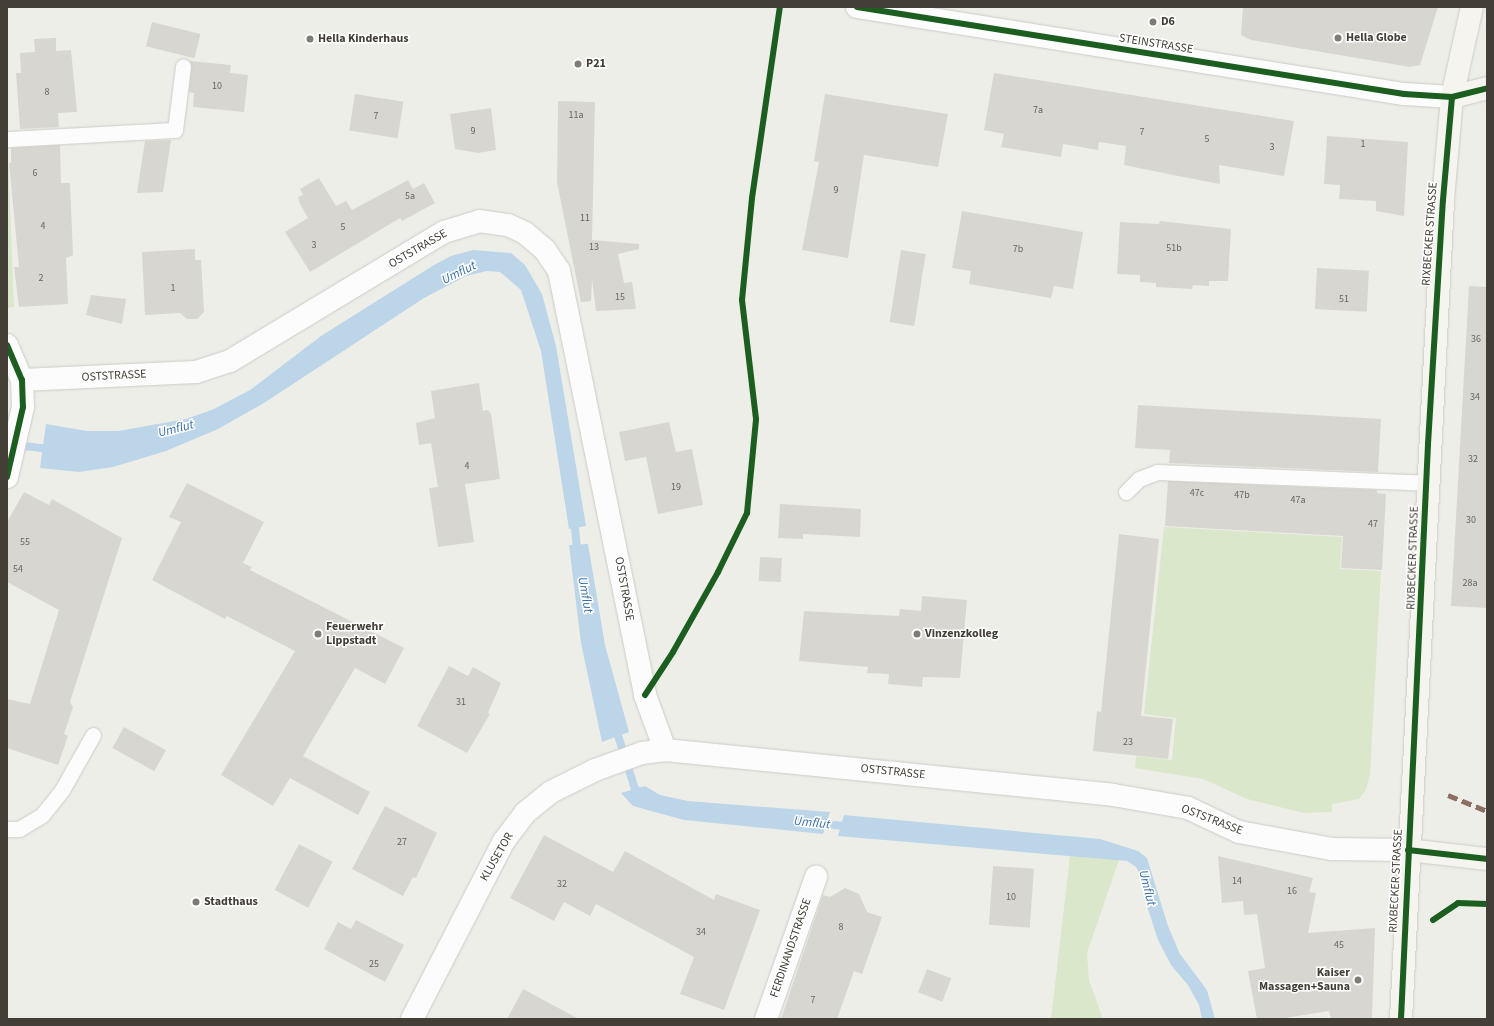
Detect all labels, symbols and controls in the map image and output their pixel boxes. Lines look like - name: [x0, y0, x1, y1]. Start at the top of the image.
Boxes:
- place label: D6: [1161, 15, 1175, 29]
- marker: D6: [1148, 17, 1158, 27]
- street label: STEINSTRASSE: [1118, 31, 1194, 57]
- place label: Hella Globe: [1346, 31, 1407, 45]
- place label: Hella Kinderhaus: [318, 32, 409, 46]
- marker: Hella Globe: [1333, 33, 1343, 43]
- marker: Hella Kinderhaus: [305, 34, 315, 44]
- place label: P21: [586, 57, 606, 71]
- marker: P21: [573, 59, 583, 69]
- house number: 10: [212, 81, 222, 93]
- house number: 8: [45, 87, 49, 99]
- house number: 7a: [1033, 105, 1043, 117]
- house number: 11a: [569, 110, 583, 122]
- house number: 7: [374, 111, 378, 123]
- house number: 9: [471, 126, 475, 138]
- house number: 7: [1140, 127, 1144, 139]
- house number: 5: [1205, 134, 1209, 146]
- house number: 1: [1361, 139, 1365, 151]
- house number: 3: [1270, 142, 1274, 154]
- house number: 6: [33, 168, 37, 180]
- street label: RIXBECKER STRASSE: [1419, 182, 1441, 286]
- house number: 9: [834, 185, 838, 197]
- house number: 5a: [405, 191, 415, 203]
- house number: 11: [580, 213, 590, 225]
- house number: 4: [41, 221, 45, 233]
- house number: 5: [341, 222, 345, 234]
- street label: OSTSTRASSE: [386, 227, 450, 271]
- house number: 3: [312, 240, 316, 252]
- house number: 13: [589, 242, 599, 254]
- house number: 51b: [1166, 243, 1182, 255]
- house number: 7b: [1013, 244, 1023, 256]
- water label: Umflut: [439, 258, 479, 288]
- house number: 2: [39, 273, 43, 285]
- house number: 1: [171, 283, 175, 295]
- house number: 15: [615, 292, 625, 304]
- house number: 51: [1339, 294, 1349, 306]
- house number: 36: [1471, 334, 1481, 346]
- street label: OSTSTRASSE: [81, 367, 147, 385]
- house number: 34: [1470, 392, 1480, 404]
- water label: Umflut: [157, 417, 195, 441]
- house number: 32: [1468, 454, 1478, 466]
- house number: 4: [465, 461, 469, 473]
- house number: 19: [671, 482, 681, 494]
- house number: 47c: [1190, 488, 1204, 500]
- house number: 47b: [1234, 490, 1250, 502]
- house number: 47a: [1291, 495, 1305, 507]
- street label: RIXBECKER STRASSE: [1404, 506, 1422, 610]
- house number: 30: [1466, 515, 1476, 527]
- house number: 47: [1368, 519, 1378, 531]
- house number: 55: [20, 537, 30, 549]
- street label: OSTSTRASSE: [611, 556, 637, 622]
- house number: 54: [13, 564, 23, 576]
- water label: Umflut: [574, 576, 596, 614]
- house number: 28a: [1463, 578, 1477, 590]
- place label: Feuerwehr Lippstadt: [326, 620, 383, 648]
- place label: Vinzenzkolleg: [925, 627, 998, 641]
- marker: Feuerwehr Lippstadt: [313, 629, 323, 639]
- marker: Vinzenzkolleg: [912, 629, 922, 639]
- house number: 31: [456, 697, 466, 709]
- house number: 23: [1123, 737, 1133, 749]
- street label: OSTSTRASSE: [860, 761, 926, 783]
- street label: OSTSTRASSE: [1179, 802, 1245, 838]
- water label: Umflut: [793, 813, 831, 833]
- street label: RIXBECKER STRASSE: [1386, 829, 1406, 933]
- street label: KLUSETOR: [477, 830, 517, 884]
- house number: 27: [397, 837, 407, 849]
- water label: Umflut: [1135, 869, 1159, 907]
- house number: 14: [1232, 876, 1242, 888]
- house number: 32: [557, 879, 567, 891]
- house number: 16: [1287, 886, 1297, 898]
- house number: 10: [1006, 892, 1016, 904]
- place label: Stadthaus: [204, 895, 258, 909]
- marker: Stadthaus: [191, 897, 201, 907]
- street label: FERDINANDSTRASSE: [767, 897, 815, 999]
- house number: 8: [839, 922, 843, 934]
- house number: 34: [696, 927, 706, 939]
- house number: 45: [1334, 940, 1344, 952]
- house number: 25: [369, 959, 379, 971]
- place label: Kaiser Massagen+Sauna: [1259, 966, 1350, 994]
- marker: Kaiser Massagen+Sauna: [1353, 975, 1363, 985]
- house number: 7: [811, 995, 815, 1007]

